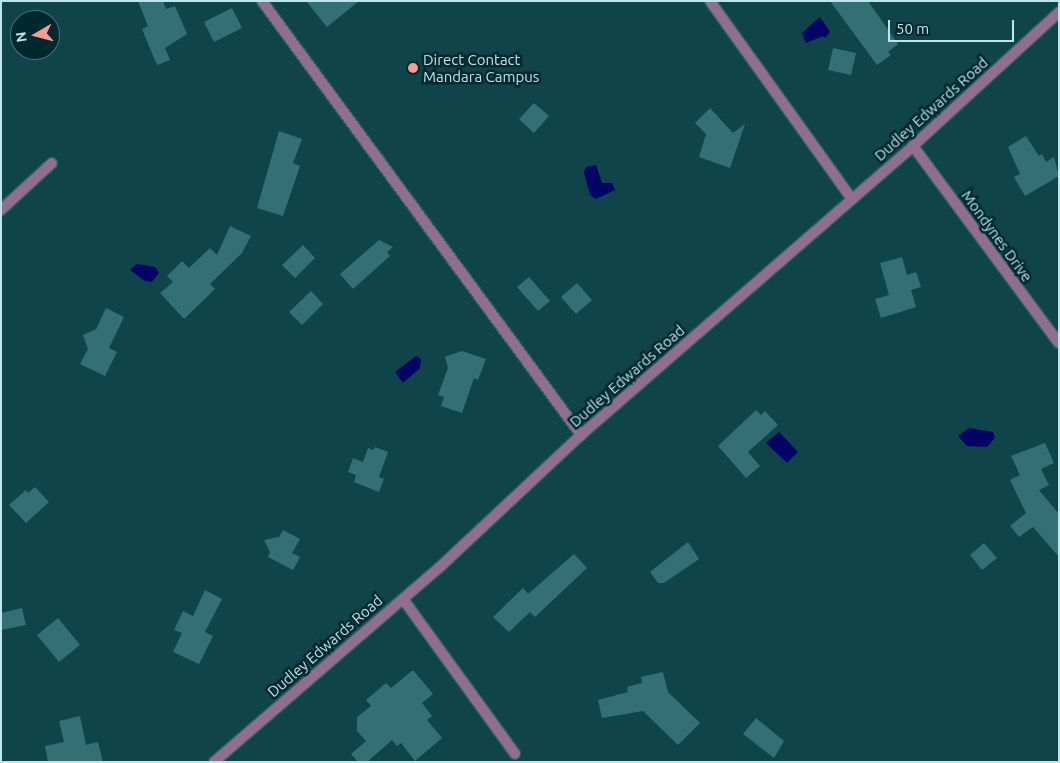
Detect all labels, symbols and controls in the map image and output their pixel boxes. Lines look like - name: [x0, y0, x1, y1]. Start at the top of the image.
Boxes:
- north arrow: [10, 10, 60, 60]
- scale bar: [890, 10, 1016, 42]
- text: 50 m: [896, 20, 929, 37]
- text: N: [12, 31, 30, 43]
- place label: Direct Contact Mandara Campus: [423, 50, 539, 85]
- street label: Dudley Edwards Road: [871, 53, 991, 165]
- marker: Direct Contact Mandara Campus: [407, 62, 419, 74]
- street label: Mondynes Drive: [958, 187, 1036, 285]
- street label: Dudley Edwards Road: [566, 321, 688, 431]
- street label: Dudley Edwards Road: [264, 591, 386, 701]

